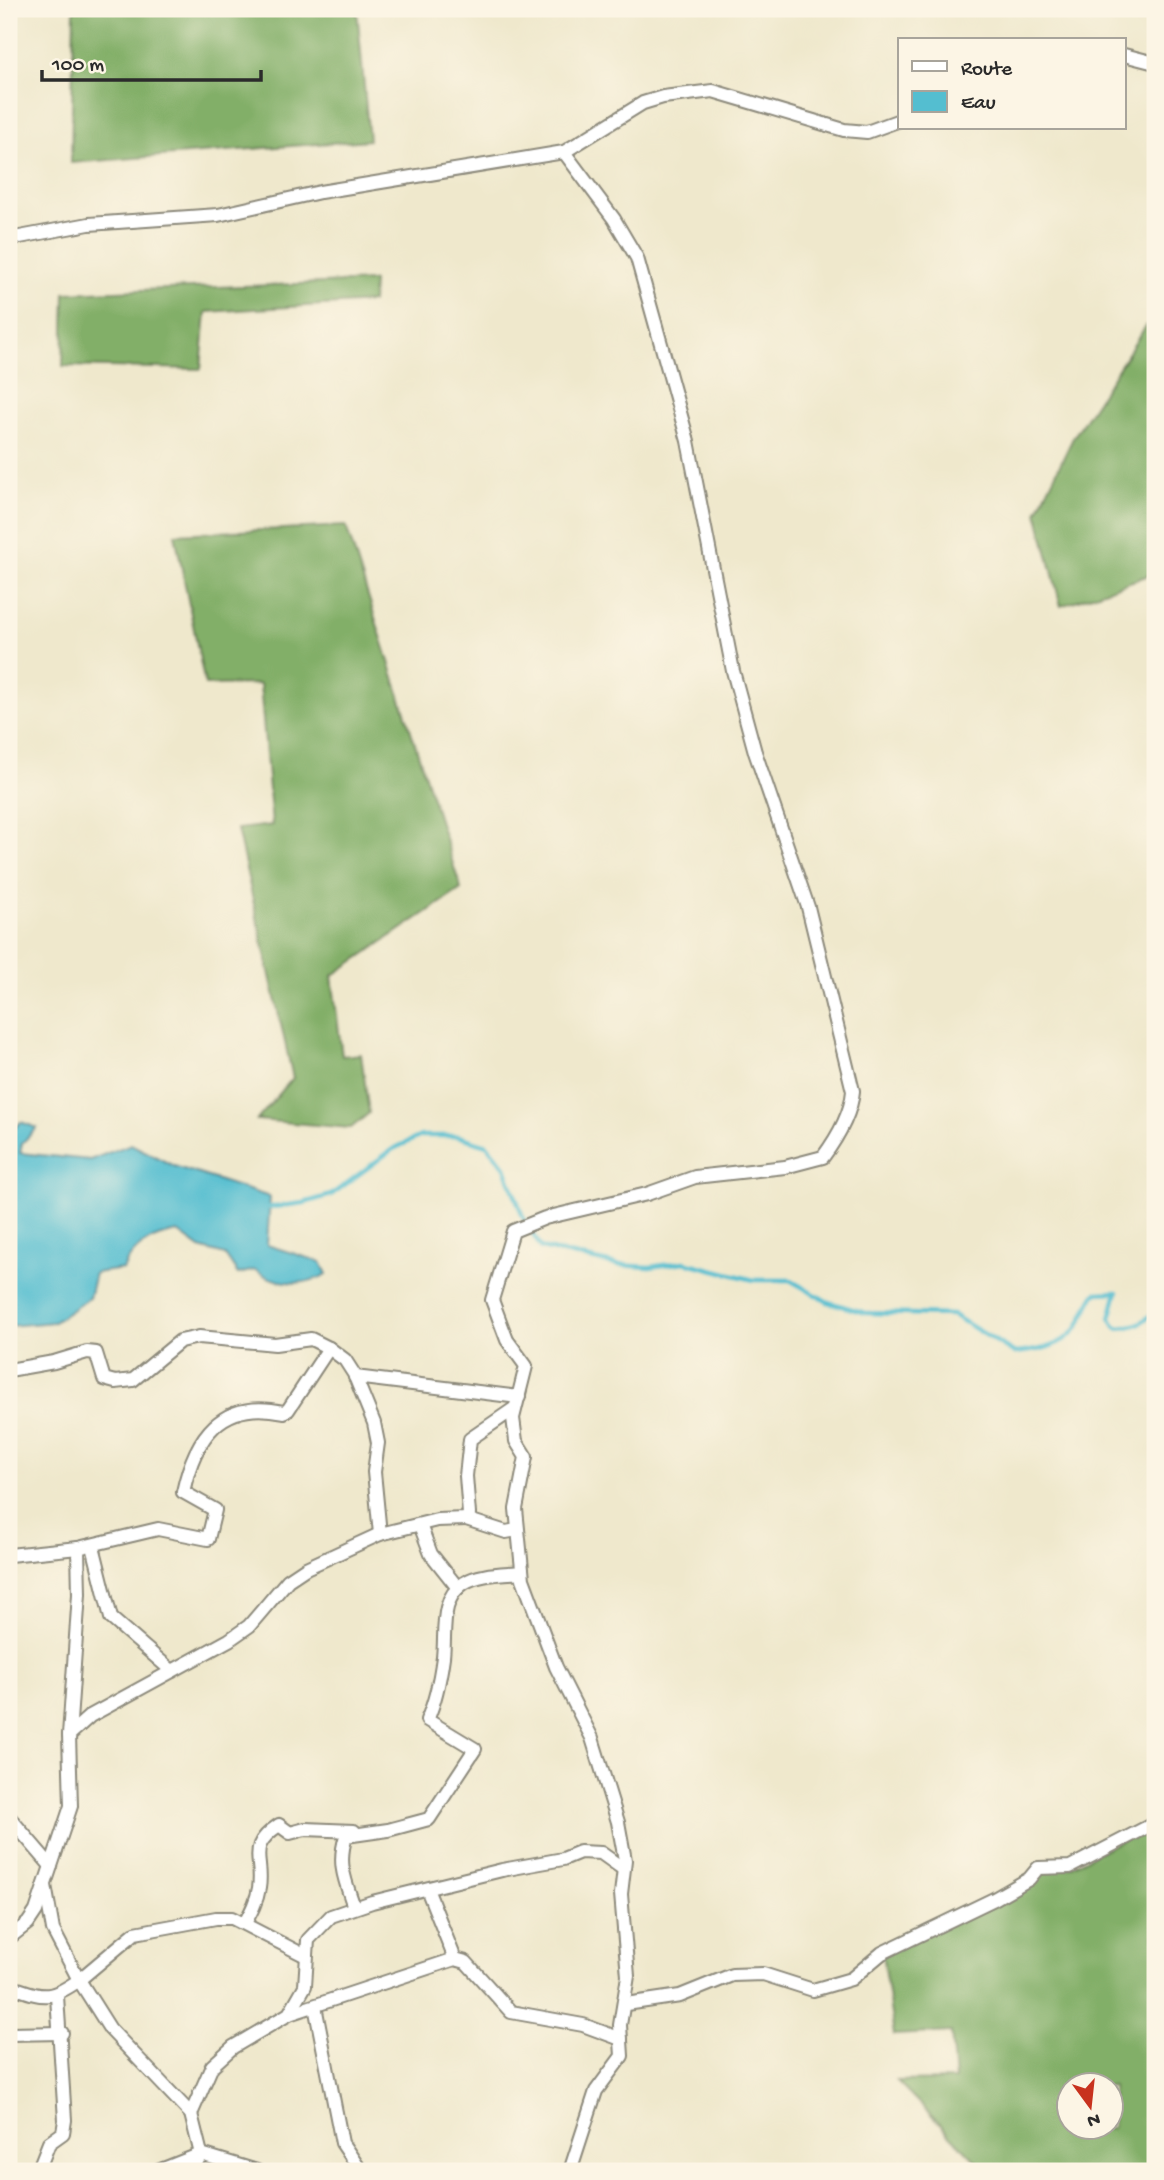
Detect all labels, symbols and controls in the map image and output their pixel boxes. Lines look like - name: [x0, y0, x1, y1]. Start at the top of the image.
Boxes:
- scale bar: [42, 38, 261, 82]
- legend: [898, 38, 1126, 130]
- text: 100 m: [51, 54, 104, 79]
- text: Route: [961, 58, 1013, 83]
- text: Eau: [961, 92, 996, 117]
- north arrow: [1056, 2072, 1126, 2142]
- text: N: [1085, 2106, 1102, 2132]

